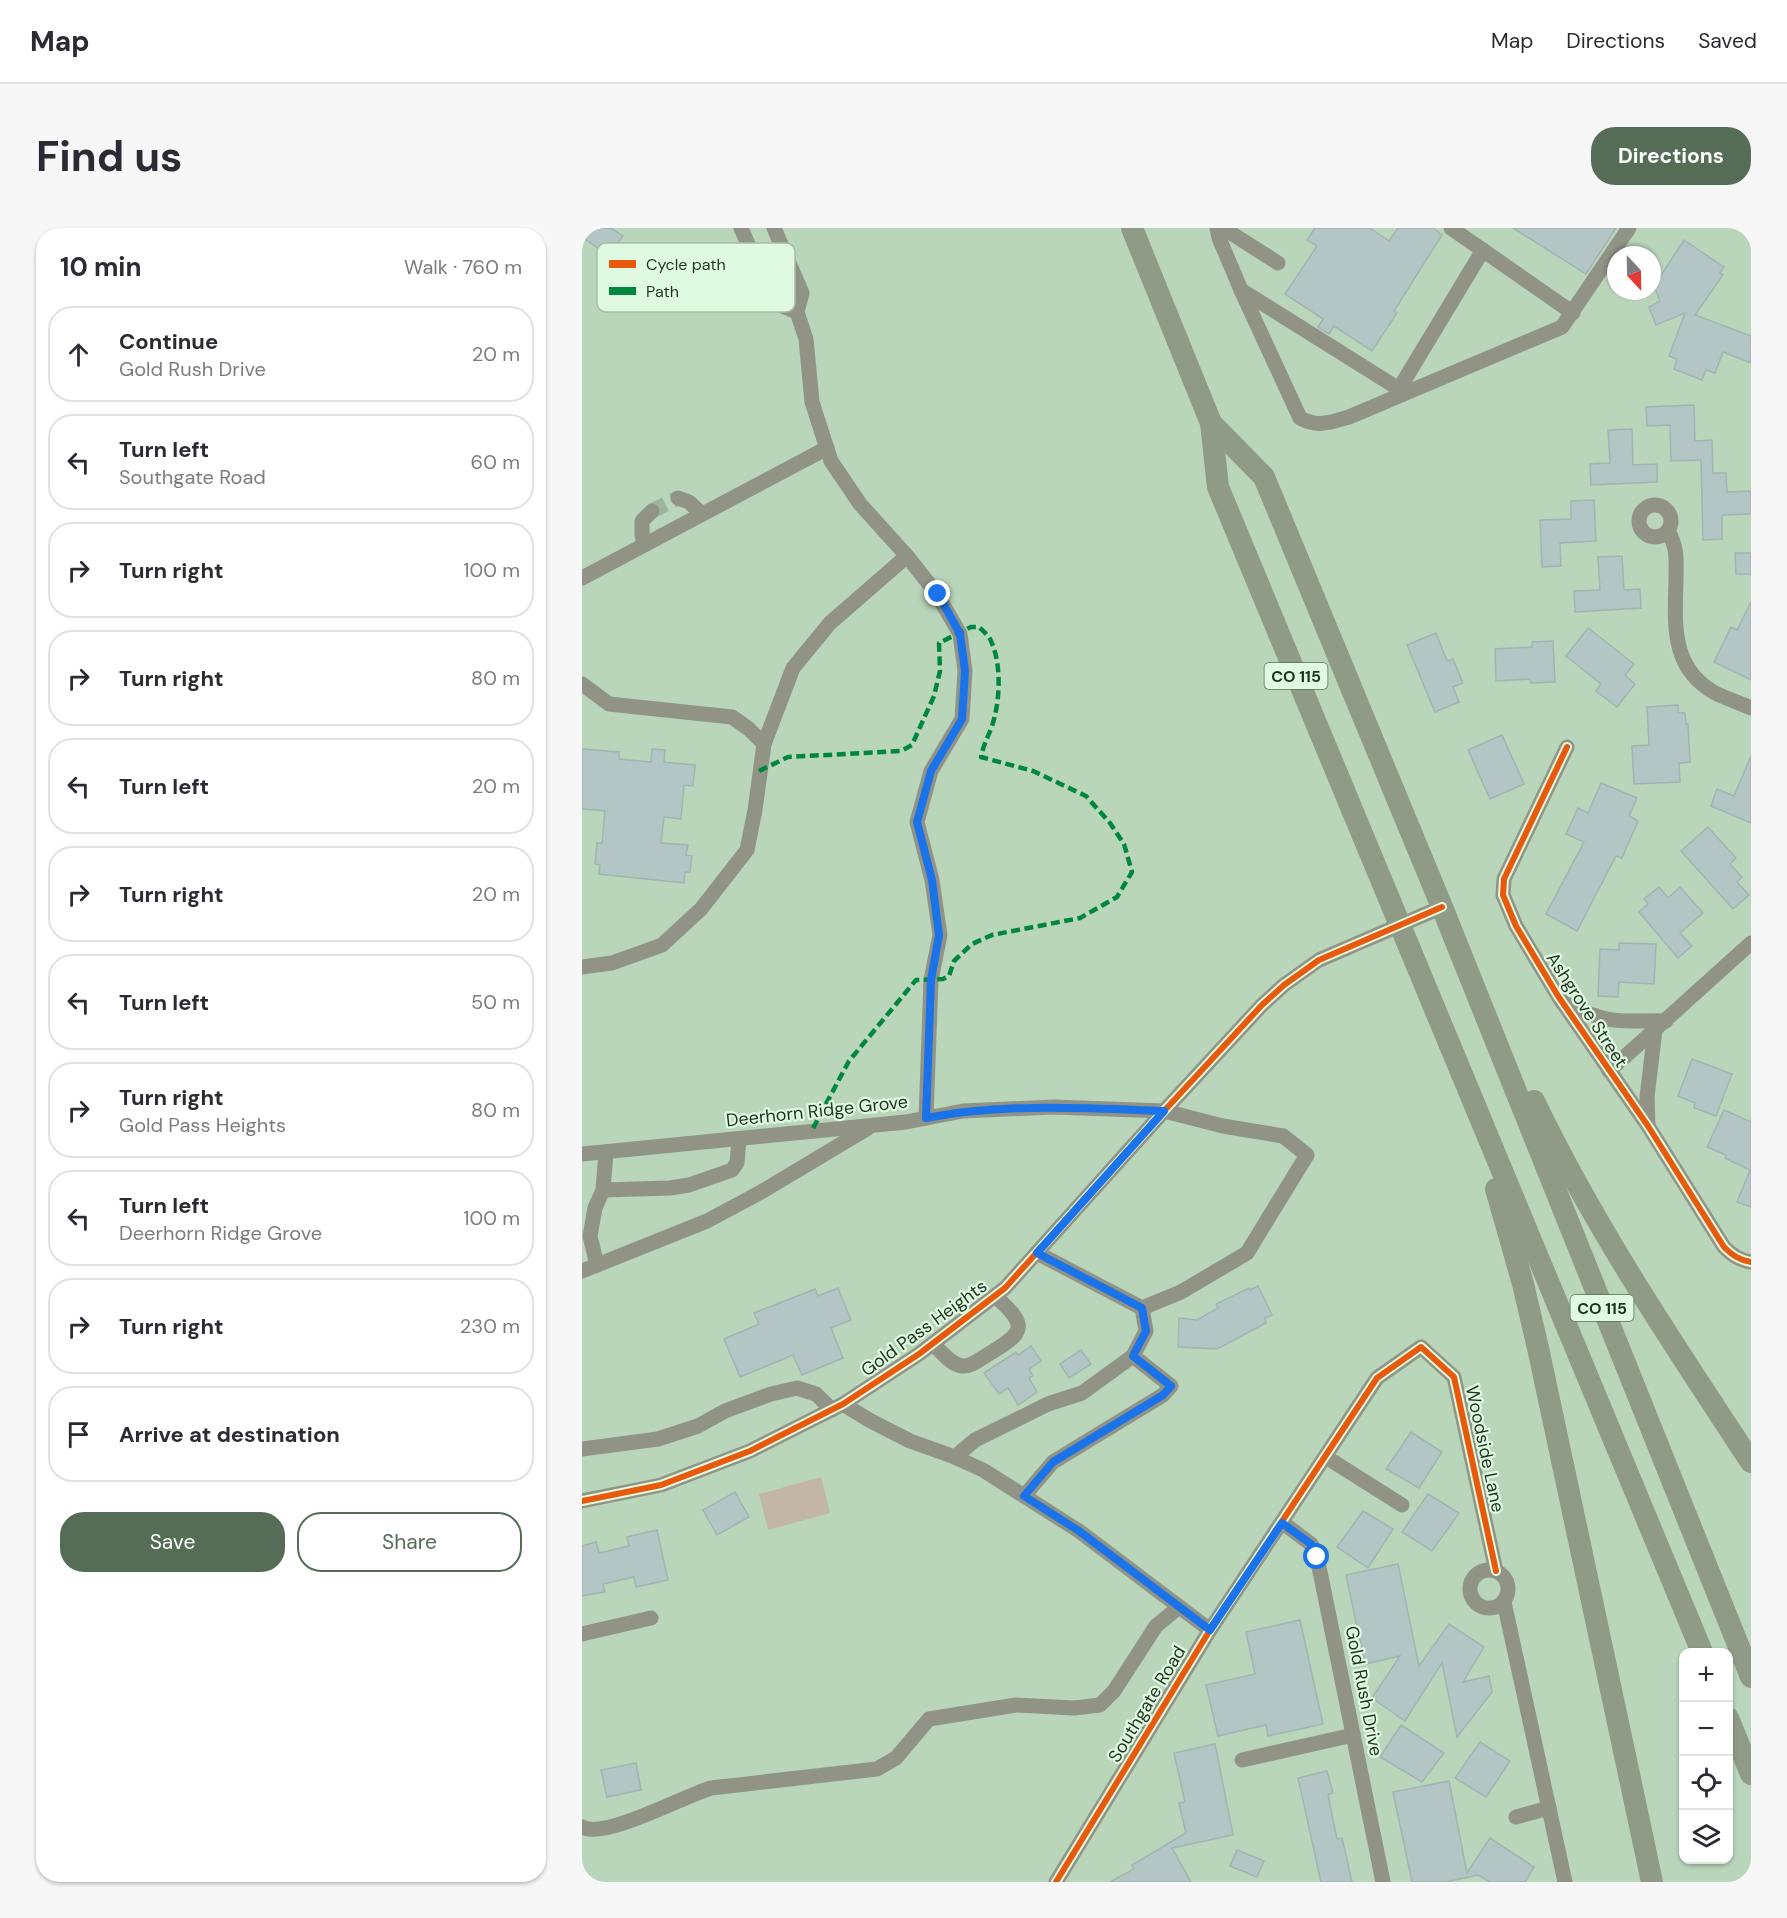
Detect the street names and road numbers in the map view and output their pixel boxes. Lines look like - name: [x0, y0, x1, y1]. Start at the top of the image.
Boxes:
- road number: CO 115: [1264, 663, 1328, 689]
- street label: Ashgrove Street: [1541, 948, 1633, 1072]
- street label: Deerhorn Ridge Grove: [725, 1090, 909, 1132]
- street label: Gold Pass Heights: [856, 1274, 992, 1382]
- road number: CO 115: [1570, 1295, 1634, 1321]
- street label: Woodside Lane: [1460, 1384, 1510, 1514]
- street label: Gold Rush Drive: [1340, 1624, 1388, 1758]
- street label: Southgate Road: [1103, 1641, 1191, 1767]

